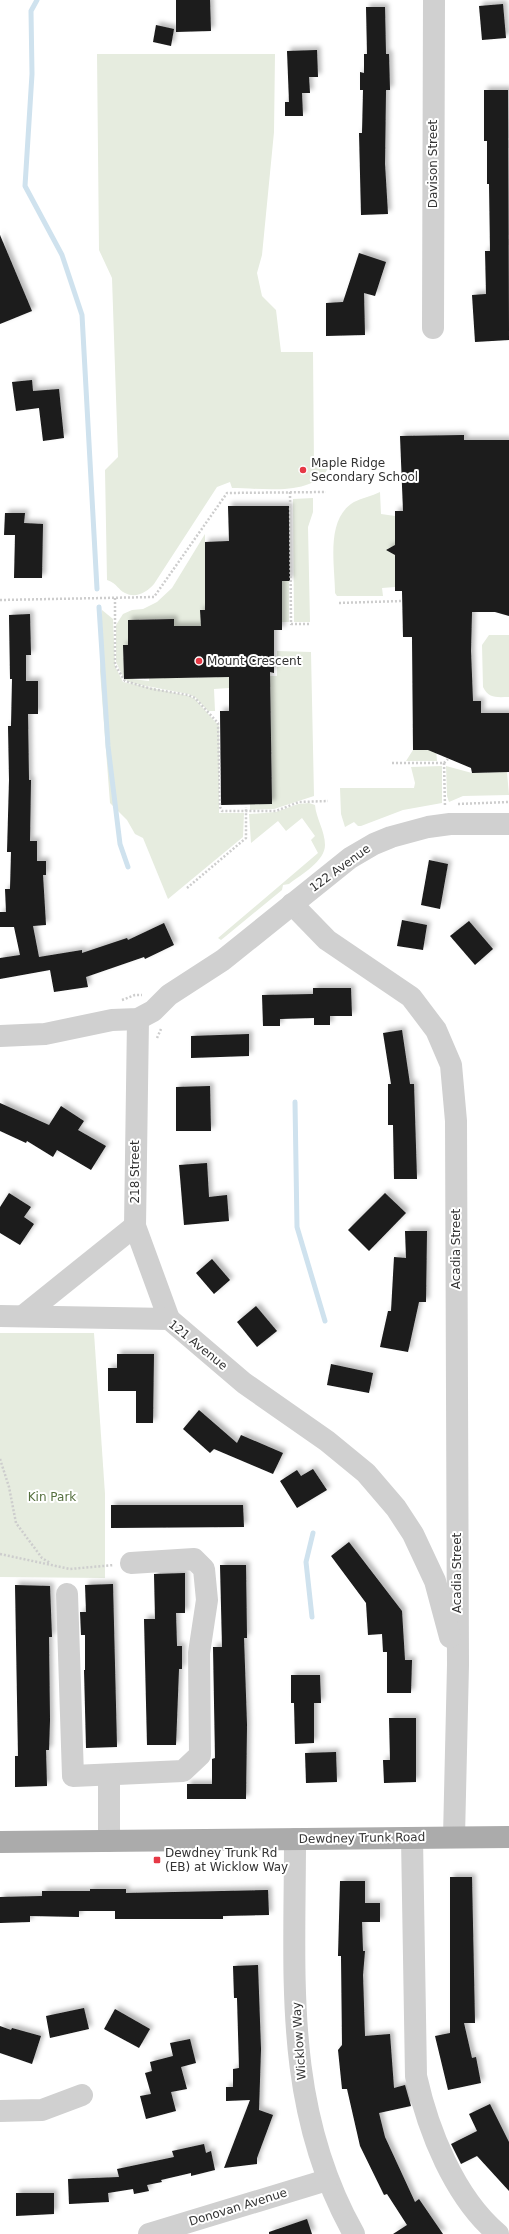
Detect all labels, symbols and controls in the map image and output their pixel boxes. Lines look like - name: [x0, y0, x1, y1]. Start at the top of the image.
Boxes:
- street label: Davison Street: [426, 119, 440, 208]
- place label: Maple Ridge Secondary School: [311, 456, 418, 484]
- marker: Maple Ridge Secondary School: [298, 465, 308, 475]
- place label: Mount Crescent: [207, 654, 302, 668]
- marker: Mount Crescent: [194, 656, 204, 666]
- street label: 122 Avenue: [307, 841, 373, 895]
- street label: 218 Street: [128, 1140, 142, 1204]
- street label: Acadia Street: [449, 1208, 463, 1289]
- street label: 121 Avenue: [166, 1317, 230, 1373]
- park label: Kin Park: [28, 1490, 76, 1504]
- street label: Acadia Street: [450, 1532, 464, 1613]
- street label: Dewdney Trunk Road: [299, 1830, 425, 1846]
- place label: Dewdney Trunk Rd (EB) at Wicklow Way: [165, 1846, 288, 1874]
- marker: Dewdney Trunk Rd (EB) at Wicklow Way: [152, 1855, 162, 1865]
- street label: Wicklow Way: [289, 2001, 309, 2081]
- street label: Donovan Avenue: [187, 2185, 289, 2229]

